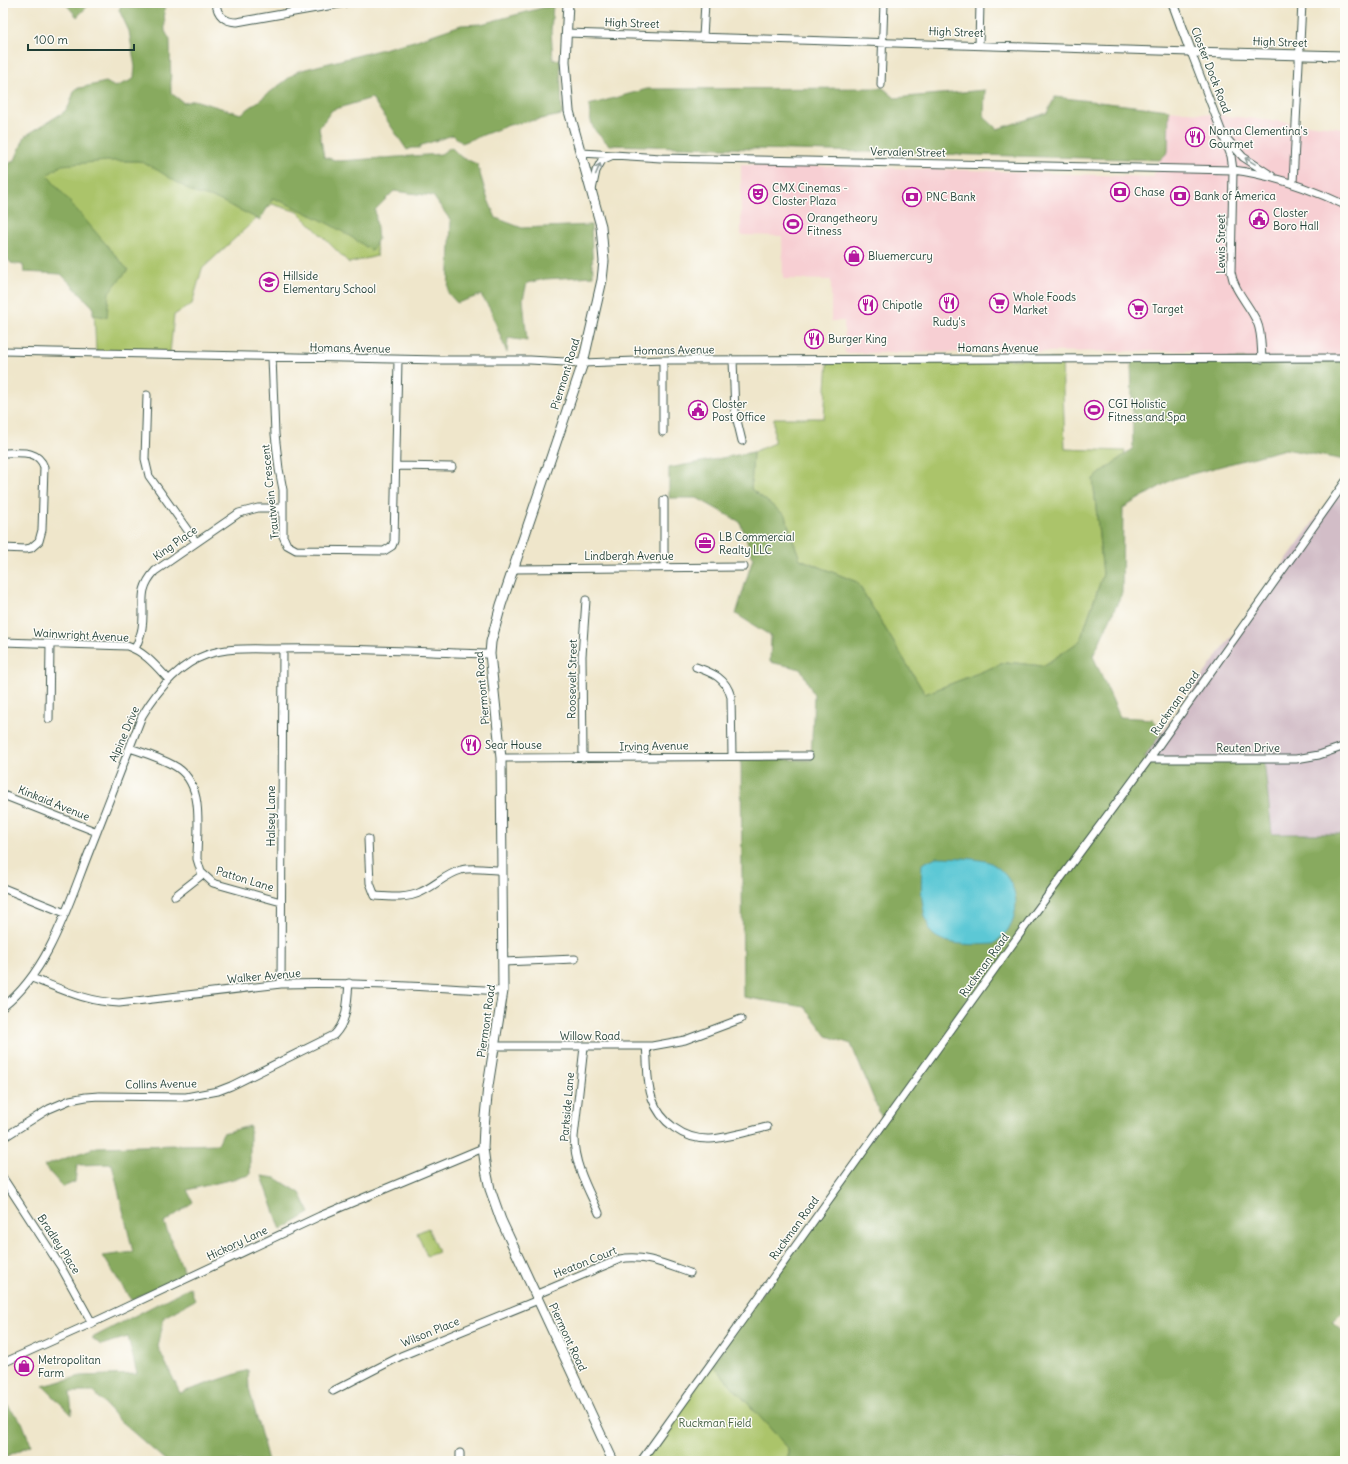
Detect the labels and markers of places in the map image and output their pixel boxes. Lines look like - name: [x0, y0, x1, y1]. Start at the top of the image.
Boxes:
- place label: Nonna Clementina's Gourmet: [1209, 124, 1308, 151]
- restaurant icon: Nonna Clementina's Gourmet: [1184, 126, 1206, 148]
- place label: CMX Cinemas - Closter Plaza: [772, 181, 848, 208]
- bank icon: Chase: [1109, 181, 1131, 203]
- theatre icon: CMX Cinemas - Closter Plaza: [747, 183, 769, 205]
- place label: Chase: [1134, 185, 1165, 199]
- bank icon: Bank of America: [1169, 185, 1191, 207]
- bank icon: PNC Bank: [901, 186, 923, 208]
- place label: Bank of America: [1194, 189, 1276, 203]
- place label: PNC Bank: [926, 190, 976, 204]
- place label: Closter Boro Hall: [1273, 206, 1319, 233]
- public building icon: Closter Boro Hall: [1248, 208, 1270, 230]
- place label: Orangetheory Fitness: [807, 211, 878, 238]
- sports icon: Orangetheory Fitness: [782, 213, 804, 235]
- shop icon: Bluemercury: [843, 245, 865, 267]
- place label: Bluemercury: [868, 249, 933, 263]
- place label: Hillside Elementary School: [283, 269, 376, 296]
- school or university icon: Hillside Elementary School: [258, 271, 280, 293]
- place label: Whole Foods Market: [1013, 290, 1076, 317]
- restaurant icon: Rudy's: [938, 292, 960, 314]
- supermarket icon: Whole Foods Market: [988, 292, 1010, 314]
- restaurant icon: Chipotle: [857, 294, 879, 316]
- place label: Chipotle: [882, 298, 923, 312]
- supermarket icon: Target: [1127, 298, 1149, 320]
- place label: Target: [1152, 302, 1184, 316]
- place label: Rudy's: [932, 315, 966, 329]
- restaurant icon: Burger King: [803, 328, 825, 350]
- place label: Burger King: [828, 332, 887, 346]
- place label: Closter Post Office: [712, 397, 765, 424]
- place label: CGI Holistic Fitness and Spa: [1108, 397, 1186, 424]
- public building icon: Closter Post Office: [687, 399, 709, 421]
- sports icon: CGI Holistic Fitness and Spa: [1083, 399, 1105, 421]
- place label: LB Commercial Realty LLC: [719, 530, 795, 557]
- office icon: LB Commercial Realty LLC: [694, 532, 716, 554]
- restaurant icon: Sear House: [460, 734, 482, 756]
- place label: Sear House: [485, 738, 542, 752]
- place label: Metropolitan Farm: [38, 1353, 101, 1380]
- shop icon: Metropolitan Farm: [13, 1355, 35, 1377]

